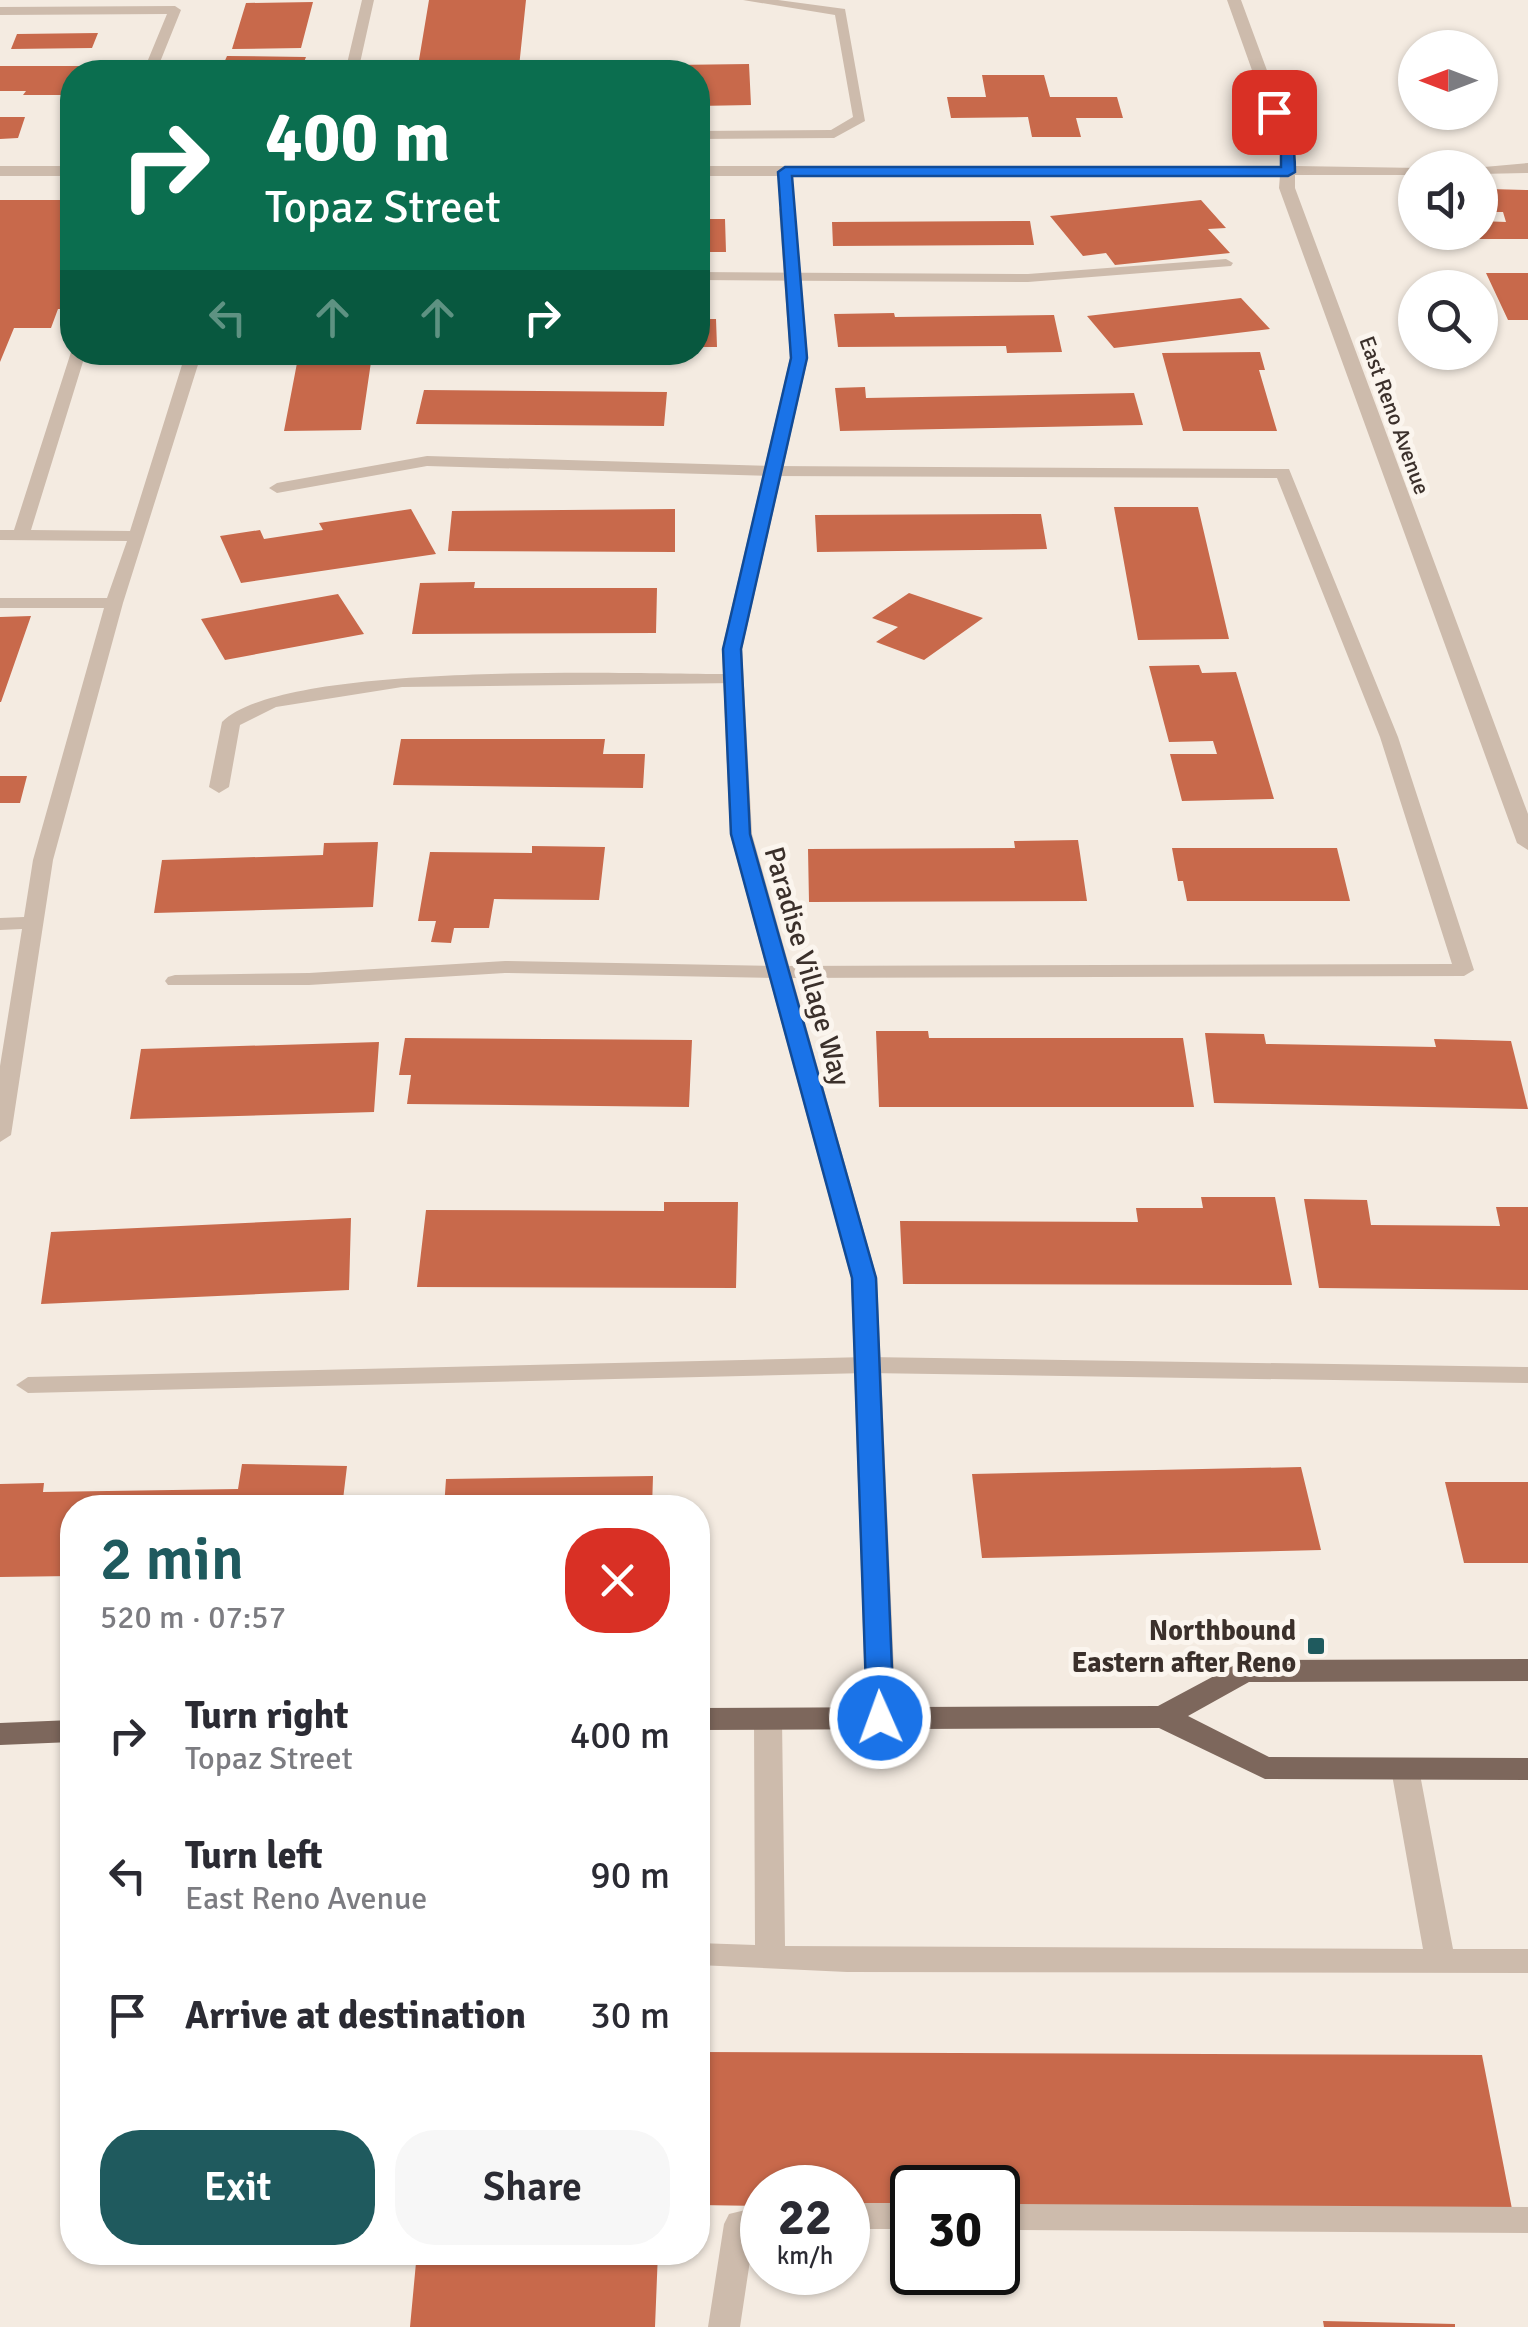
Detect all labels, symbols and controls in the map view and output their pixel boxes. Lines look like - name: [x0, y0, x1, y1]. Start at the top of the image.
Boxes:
- north arrow: [1398, 30, 1498, 130]
- map controls: [1398, 30, 1498, 370]
- pin: [1232, 70, 1317, 155]
- icon: arrive: [1247, 85, 1302, 140]
- text: 400 m: [265, 94, 450, 180]
- icon: right: [100, 100, 230, 230]
- button: sound: [1398, 150, 1498, 250]
- text: Topaz Street: [265, 180, 501, 235]
- button: search: [1398, 270, 1498, 370]
- icon: left: [200, 290, 255, 345]
- icon: ahead: [305, 290, 360, 345]
- icon: ahead: [410, 290, 465, 345]
- icon: right: [515, 290, 570, 345]
- street label: East Reno Avenue: [1353, 332, 1436, 498]
- street label: Paradise Village Way: [757, 843, 857, 1090]
- text: 2 min: [100, 1523, 244, 1597]
- button: close: [565, 1528, 670, 1633]
- text: 520 m · 07:57: [100, 1598, 286, 1637]
- place label: Northbound Eastern after Reno: [1071, 1614, 1296, 1680]
- marker: Northbound Eastern after Reno: [1305, 1635, 1327, 1657]
- position arrow: [828, 1666, 932, 1770]
- text: Turn right: [185, 1692, 349, 1739]
- icon: right: [100, 1708, 155, 1763]
- text: 400 m: [570, 1712, 670, 1759]
- text: Topaz Street: [185, 1739, 353, 1778]
- text: Turn left: [185, 1832, 323, 1879]
- icon: left: [100, 1848, 155, 1903]
- text: 90 m: [590, 1852, 670, 1899]
- text: East Reno Avenue: [185, 1879, 427, 1918]
- icon: arrive: [100, 1988, 155, 2043]
- text: Arrive at destination: [185, 1992, 526, 2039]
- text: 30 m: [590, 1992, 670, 2039]
- button: Exit: [100, 2130, 375, 2245]
- button: Share: [395, 2130, 670, 2245]
- speed limit sign: 30: [890, 2165, 1020, 2295]
- text: 22: [778, 2187, 832, 2249]
- text: km/h: [777, 2240, 833, 2271]

